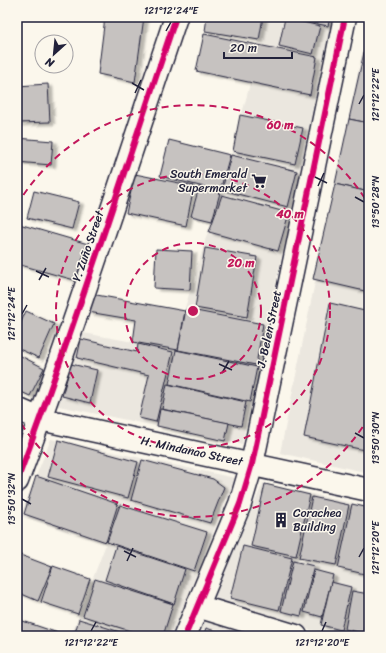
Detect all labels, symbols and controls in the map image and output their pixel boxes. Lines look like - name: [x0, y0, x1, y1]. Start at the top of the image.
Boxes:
- text: 121°12'24"E: [144, 2, 200, 20]
- north arrow: [34, 34, 74, 74]
- scale bar: [224, 34, 292, 60]
- text: 20 m: [230, 37, 257, 59]
- text: N: [42, 52, 58, 73]
- text: 121°12'22"E: [367, 67, 385, 122]
- text: 60 m: [266, 114, 294, 136]
- place label: South Emerald Supermarket: [170, 163, 248, 199]
- supermarket icon: South Emerald Supermarket: [250, 172, 268, 190]
- text: 13°50'28"N: [367, 175, 385, 229]
- text: 40 m: [275, 203, 304, 225]
- street label: Y. Zuño Street: [66, 206, 111, 285]
- text: 20 m: [227, 252, 255, 274]
- text: 121°12'24"E: [3, 285, 21, 341]
- street label: J. Belen Street: [250, 288, 288, 371]
- centre of rings: [186, 304, 200, 318]
- text: 13°50'30"N: [367, 411, 385, 465]
- street label: H. Mindanao Street: [139, 429, 246, 473]
- text: 13°50'32"N: [3, 473, 21, 525]
- place label: Corachea Building: [293, 502, 342, 538]
- building icon: Corachea Building: [272, 511, 290, 529]
- text: 121°12'20"E: [367, 519, 385, 575]
- text: 121°12'22"E: [64, 634, 119, 652]
- text: 121°12'20"E: [295, 634, 351, 652]

